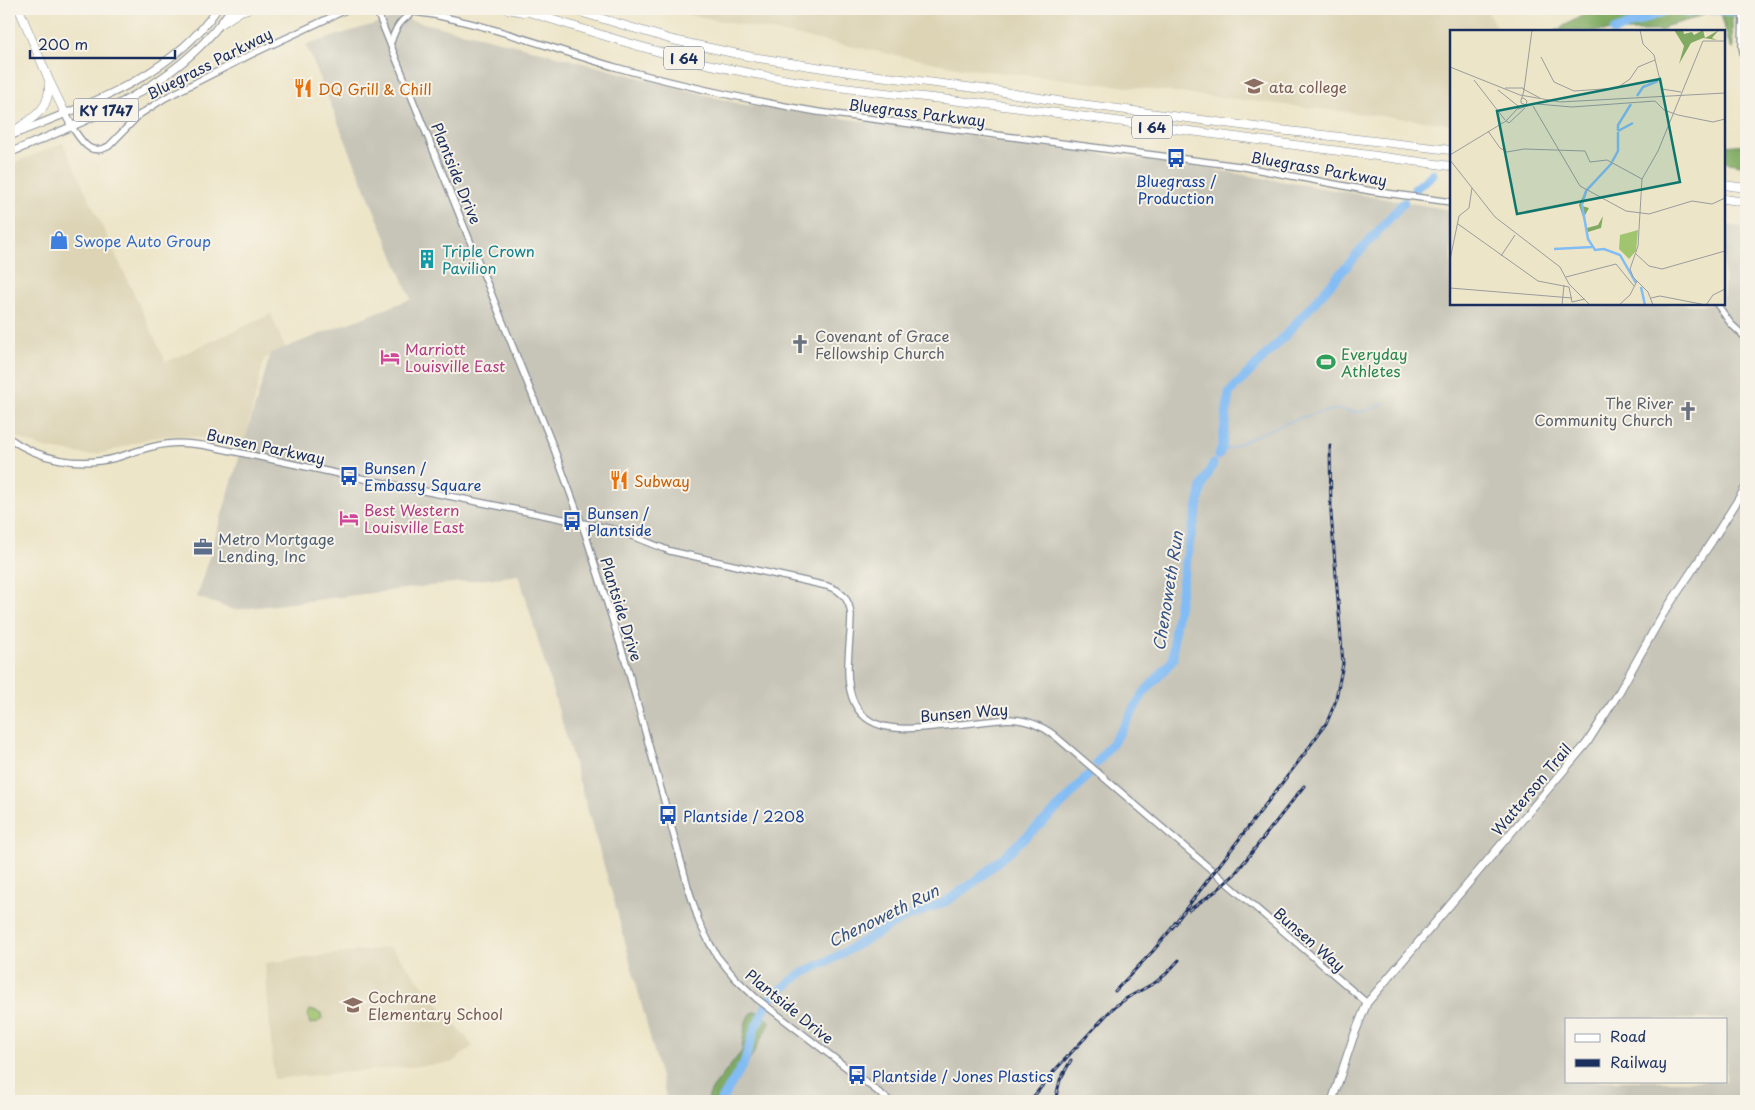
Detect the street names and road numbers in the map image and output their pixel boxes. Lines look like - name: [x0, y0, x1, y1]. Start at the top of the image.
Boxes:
- street label: Bluegrass Parkway: [142, 21, 276, 105]
- road number: I 64: [664, 46, 704, 70]
- street label: Bluegrass Parkway: [847, 92, 987, 132]
- road number: KY 1747: [74, 98, 138, 122]
- road number: I 64: [1132, 115, 1172, 138]
- street label: Plantside Drive: [426, 119, 488, 227]
- street label: Bluegrass Parkway: [1249, 145, 1389, 191]
- street label: Bunsen Parkway: [205, 422, 327, 470]
- street label: Plantside Drive: [595, 554, 649, 664]
- street label: Bunsen Way: [919, 697, 1009, 727]
- street label: Watterson Trail: [1485, 738, 1577, 840]
- street label: Bunsen Way: [1269, 901, 1351, 977]
- street label: Plantside Drive: [741, 963, 839, 1049]

